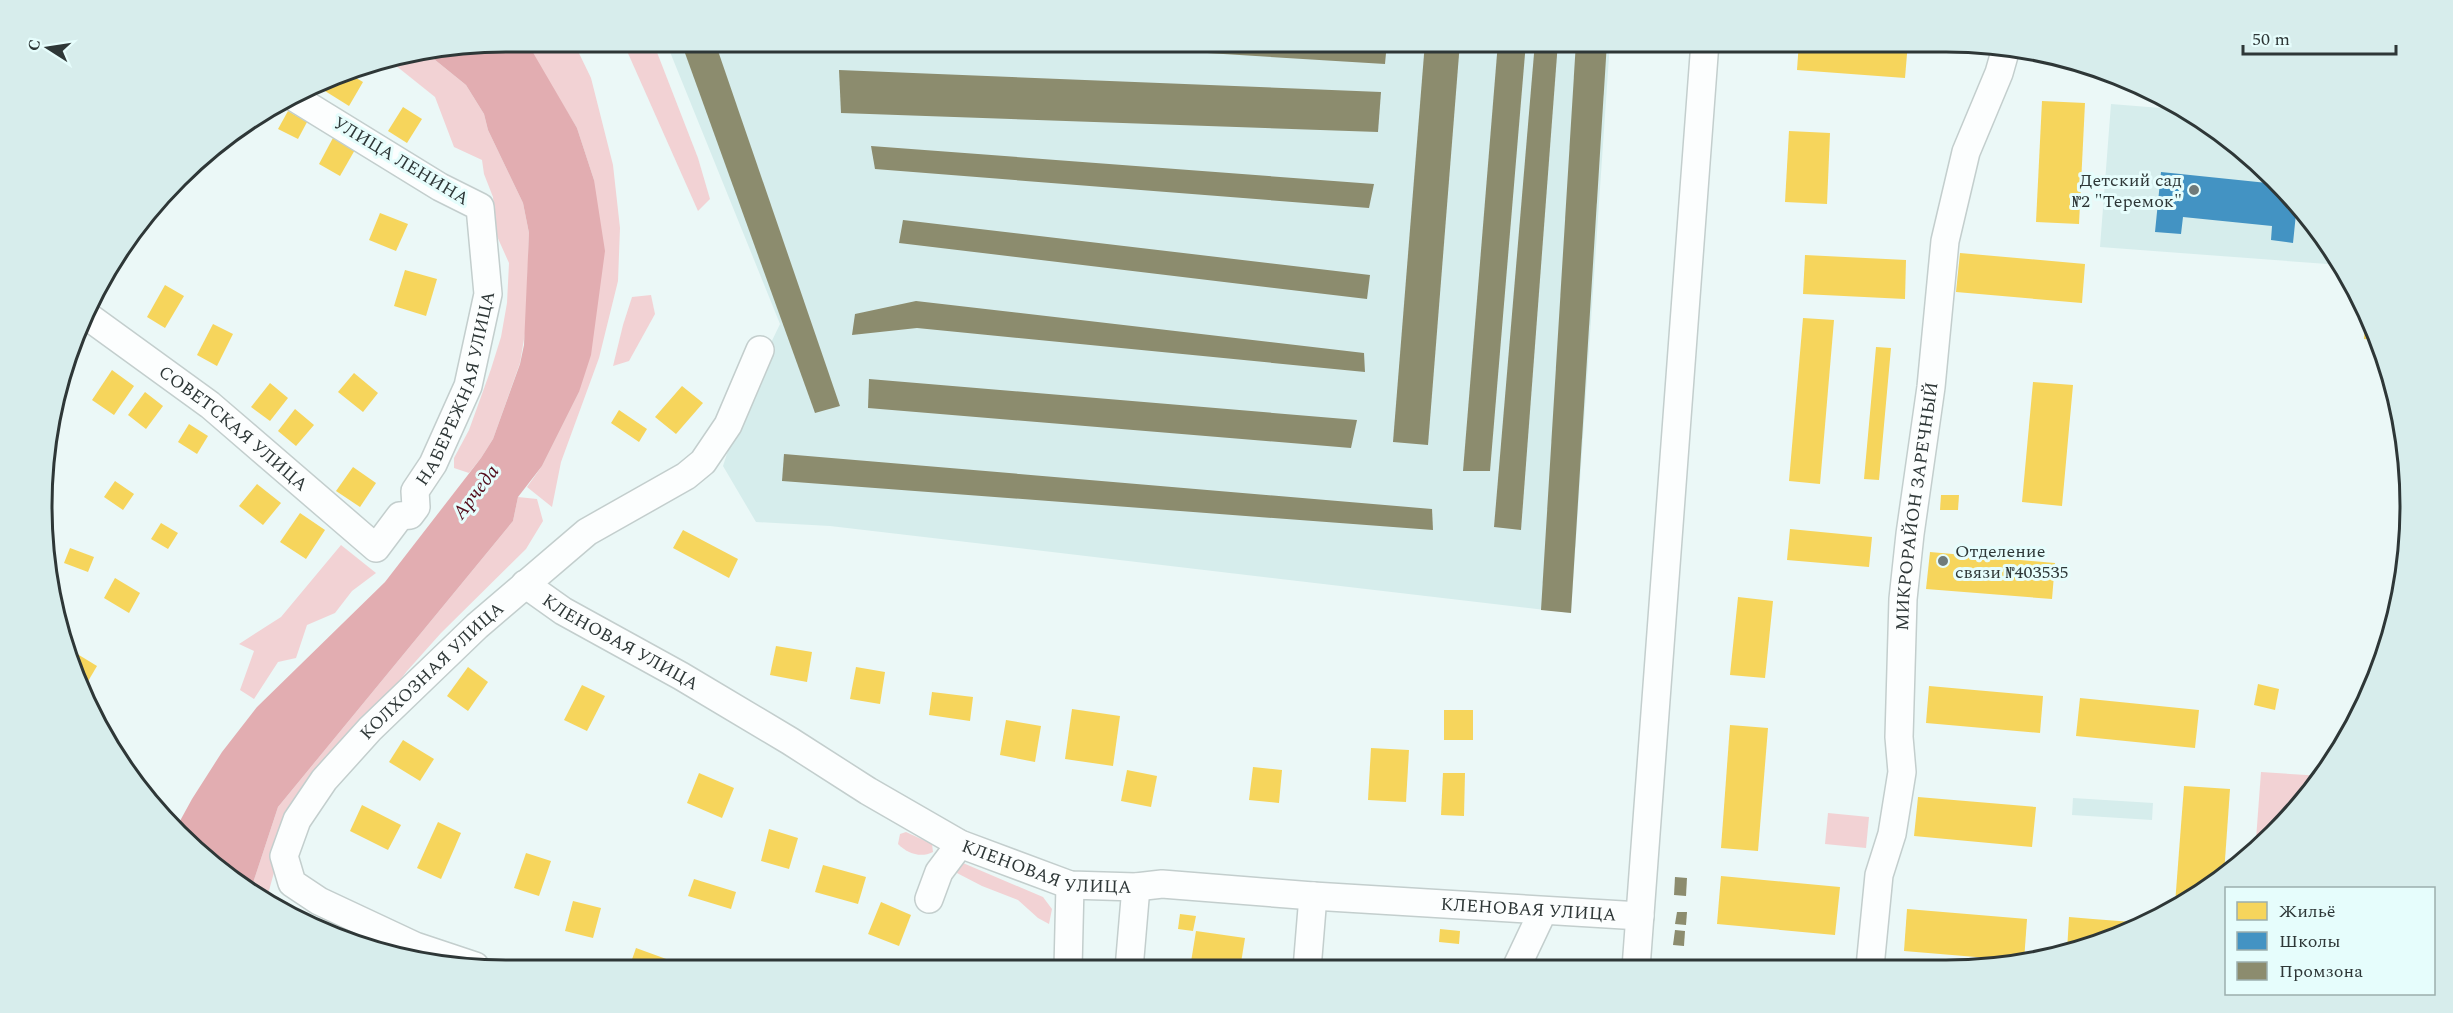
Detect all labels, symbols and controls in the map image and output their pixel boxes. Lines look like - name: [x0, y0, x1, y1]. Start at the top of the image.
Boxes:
- north arrow: [18, 18, 78, 78]
- scale bar: [2243, 18, 2396, 56]
- text: 50 m: [2252, 26, 2290, 53]
- text: С: [21, 37, 47, 53]
- street label: УЛИЦА ЛЕНИНА: [328, 110, 474, 212]
- place label: Детский сад №2 "Теремок": [2072, 167, 2182, 215]
- marker: Детский сад №2 "Теремок": [2187, 183, 2201, 197]
- street label: НАБЕРЕЖНАЯ УЛИЦА: [409, 289, 502, 491]
- street label: СОВЕТСКАЯ УЛИЦА: [153, 359, 314, 497]
- street label: МИКРОРАЙОН ЗАРЕЧНЫЙ: [1889, 380, 1945, 631]
- water label: Арчеда: [445, 458, 507, 527]
- place label: Отделение связи №403535: [1955, 538, 2069, 586]
- marker: Отделение связи №403535: [1936, 554, 1950, 568]
- street label: КЛЕНОВАЯ УЛИЦА: [537, 587, 704, 697]
- street label: КОЛХОЗНАЯ УЛИЦА: [353, 595, 510, 746]
- street label: КЛЕНОВАЯ УЛИЦА: [958, 832, 1132, 900]
- legend: [2225, 887, 2435, 995]
- street label: КЛЕНОВАЯ УЛИЦА: [1440, 890, 1617, 928]
- text: Жильё: [2279, 898, 2335, 925]
- text: Школы: [2279, 928, 2340, 955]
- text: Промзона: [2279, 958, 2363, 985]

